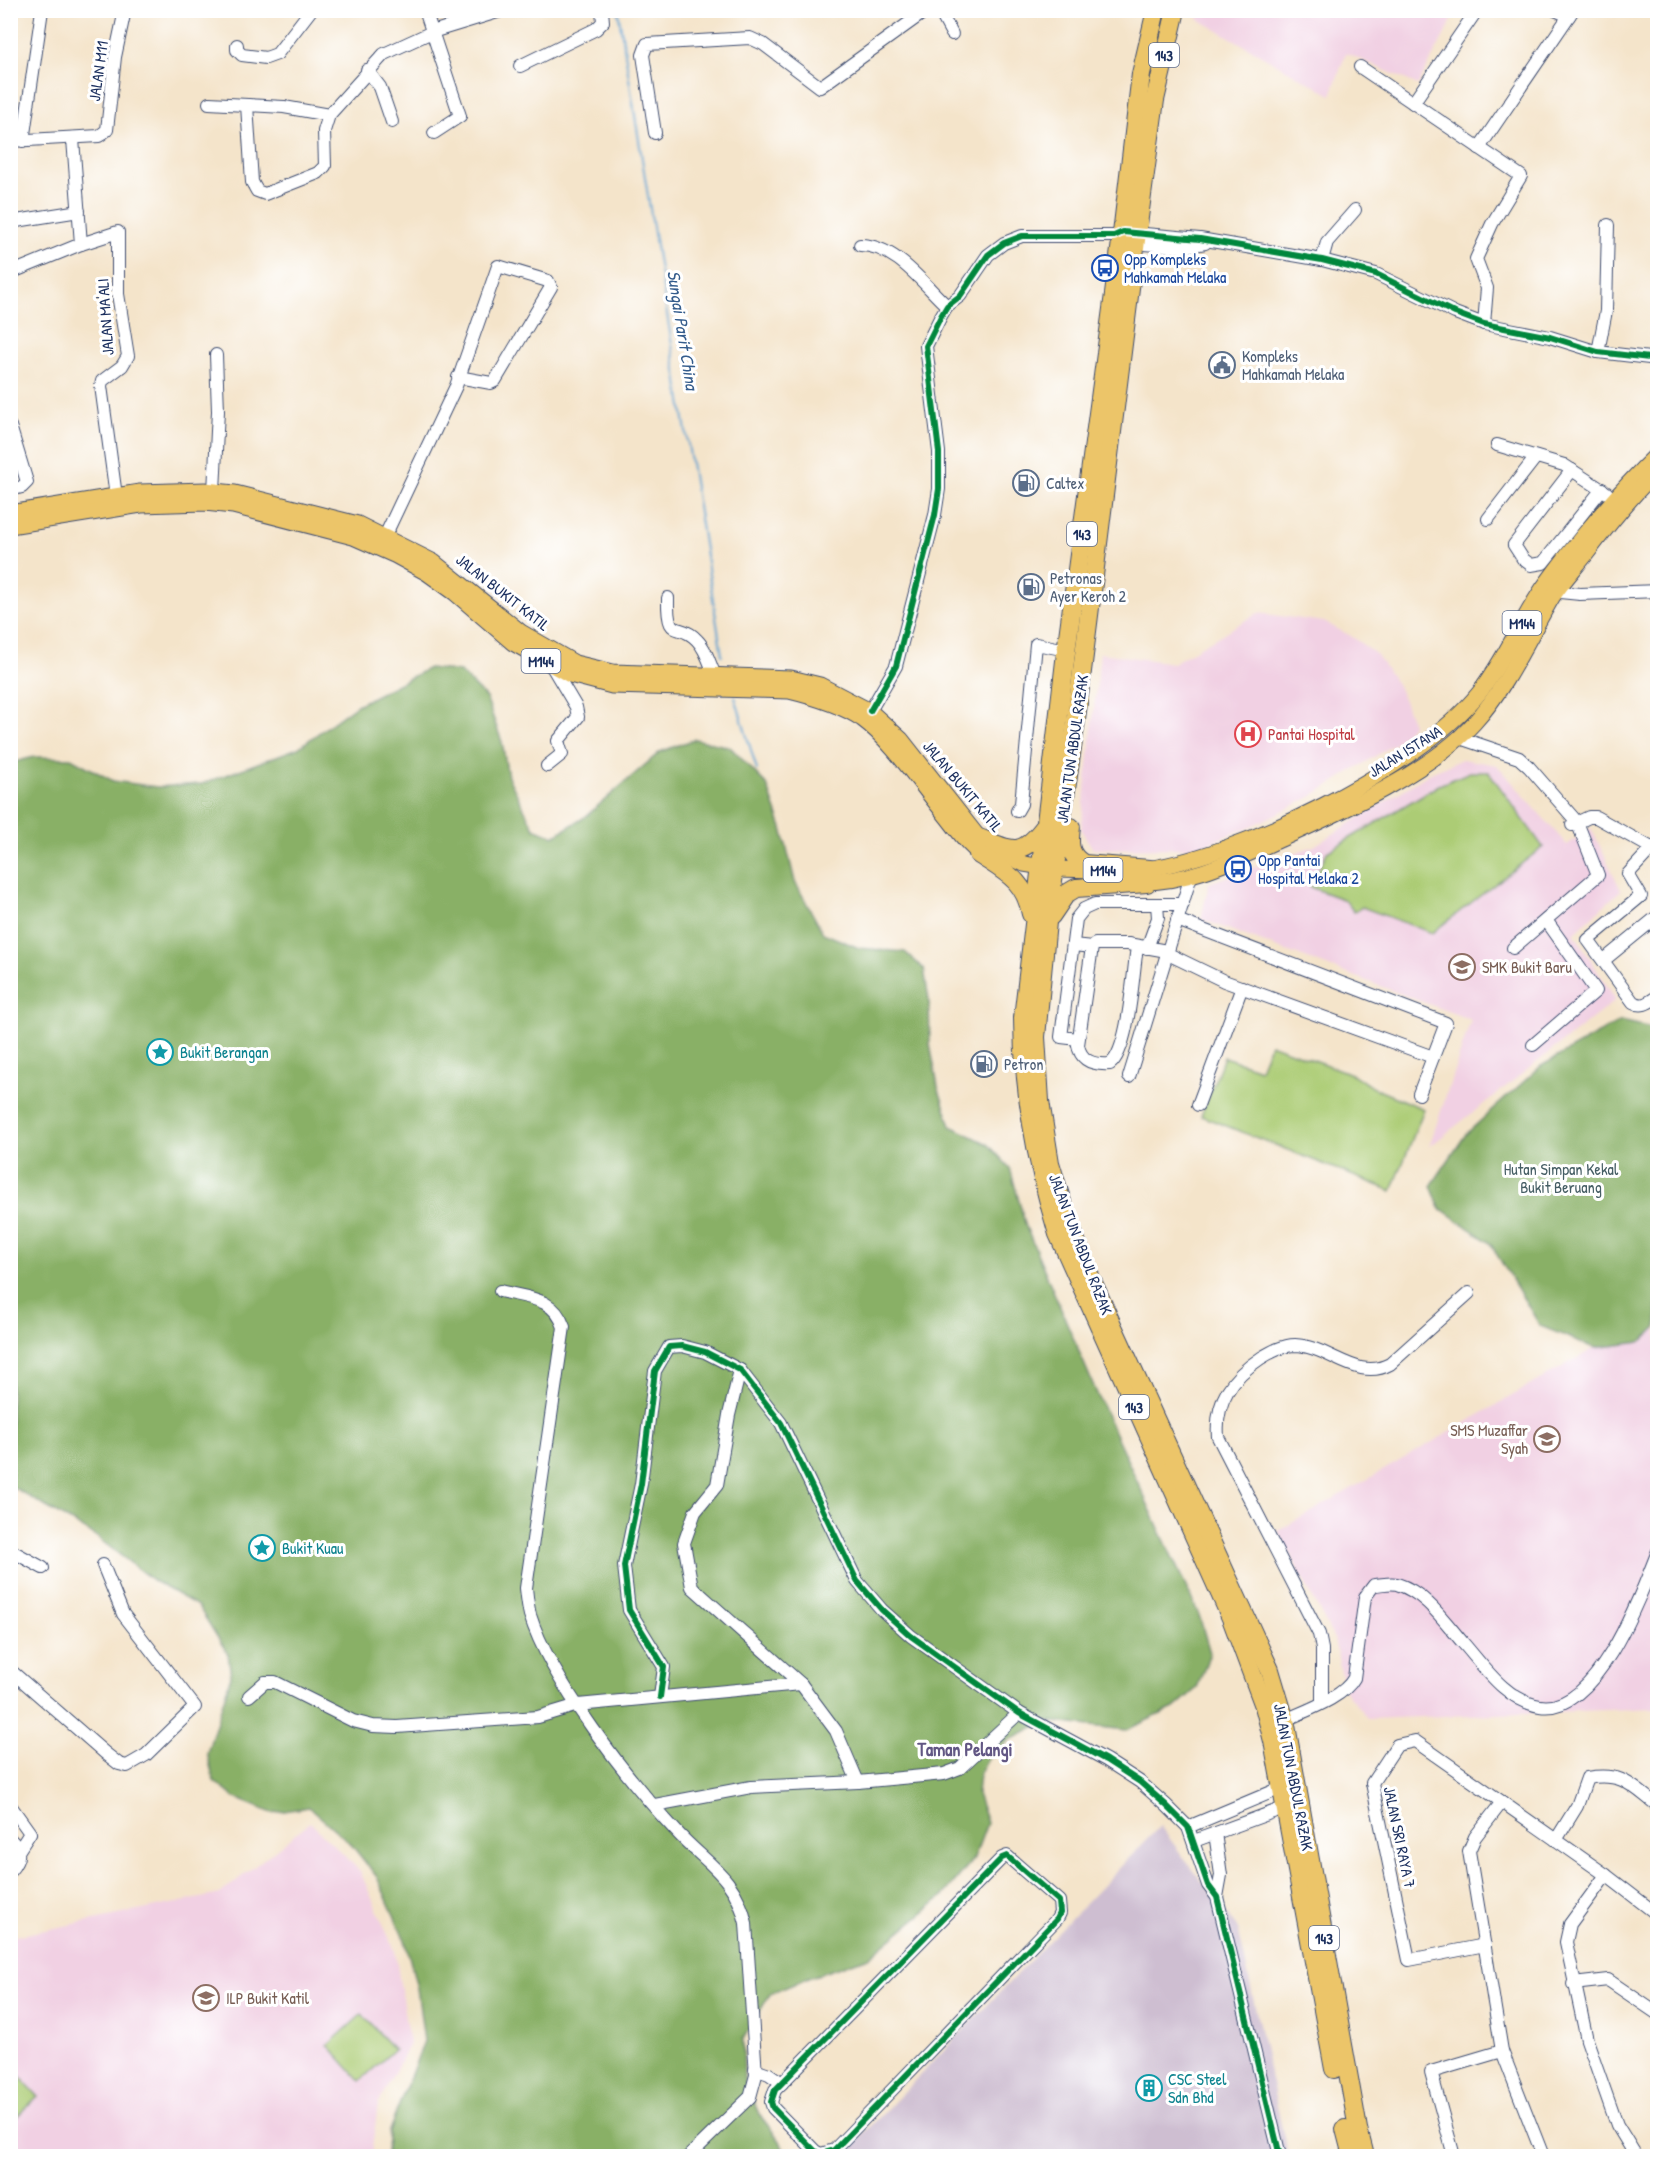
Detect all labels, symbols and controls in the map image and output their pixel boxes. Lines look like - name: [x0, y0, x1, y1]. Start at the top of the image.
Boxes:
- street label: JALAN M11: [83, 39, 113, 103]
- road number: 143: [1149, 43, 1179, 67]
- place label: Opp Kompleks Mahkamah Melaka: [1124, 248, 1226, 288]
- bus stop icon: Opp Kompleks Mahkamah Melaka: [1090, 253, 1120, 283]
- water label: Sungai Parit China: [661, 269, 705, 393]
- street label: JALAN MA'ALI: [91, 278, 119, 356]
- place label: Kompleks Mahkamah Melaka: [1242, 345, 1344, 385]
- public building icon: Kompleks Mahkamah Melaka: [1207, 350, 1237, 380]
- fuel station icon: Caltex: [1011, 468, 1041, 498]
- place label: Caltex: [1046, 472, 1084, 494]
- road number: 143: [1067, 522, 1097, 546]
- street label: JALAN BUKIT KATIL: [452, 548, 554, 636]
- place label: Petronas Ayer Keroh 2: [1050, 567, 1127, 607]
- fuel station icon: Petronas Ayer Keroh 2: [1016, 572, 1046, 602]
- road number: M144: [1502, 611, 1541, 635]
- road number: M144: [522, 649, 560, 673]
- street label: JALAN TUN ABDUL RAZAK: [1051, 673, 1093, 825]
- hospital icon: Pantai Hospital: [1233, 719, 1263, 749]
- street label: JALAN ISTANA: [1364, 720, 1446, 782]
- place label: Pantai Hospital: [1268, 723, 1356, 745]
- street label: JALAN BUKIT KATIL: [918, 736, 1008, 836]
- place label: Opp Pantai Hospital Melaka 2: [1258, 849, 1359, 889]
- bus stop icon: Opp Pantai Hospital Melaka 2: [1223, 854, 1253, 884]
- road number: M144: [1084, 858, 1122, 882]
- school or university icon: SMK Bukit Baru: [1447, 952, 1477, 982]
- place label: SMK Bukit Baru: [1482, 956, 1572, 978]
- place icon: Bukit Berangan: [145, 1037, 175, 1067]
- place label: Bukit Berangan: [180, 1041, 269, 1063]
- fuel station icon: Petron: [969, 1049, 999, 1079]
- place label: Petron: [1004, 1053, 1043, 1075]
- park label: Hutan Simpan Kekal Bukit Beruang: [1504, 1158, 1619, 1198]
- street label: JALAN TUN ABDUL RAZAK: [1044, 1170, 1118, 1318]
- road number: 143: [1119, 1395, 1149, 1419]
- place label: SMS Muzaffar Syah: [1450, 1419, 1528, 1459]
- school or university icon: SMS Muzaffar Syah: [1532, 1424, 1562, 1454]
- place icon: Bukit Kuau: [247, 1533, 277, 1563]
- place label: Bukit Kuau: [282, 1537, 344, 1559]
- street label: JALAN TUN ABDUL RAZAK: [1269, 1702, 1319, 1853]
- district label: Taman Pelangi: [917, 1737, 1012, 1763]
- street label: JALAN SRI RAYA 7: [1379, 1784, 1422, 1890]
- road number: 143: [1309, 1926, 1339, 1950]
- school or university icon: ILP Bukit Katil: [191, 1983, 221, 2013]
- place label: ILP Bukit Katil: [226, 1987, 310, 2009]
- place label: CSC Steel Sdn Bhd: [1168, 2068, 1227, 2108]
- building icon: CSC Steel Sdn Bhd: [1134, 2073, 1164, 2103]

